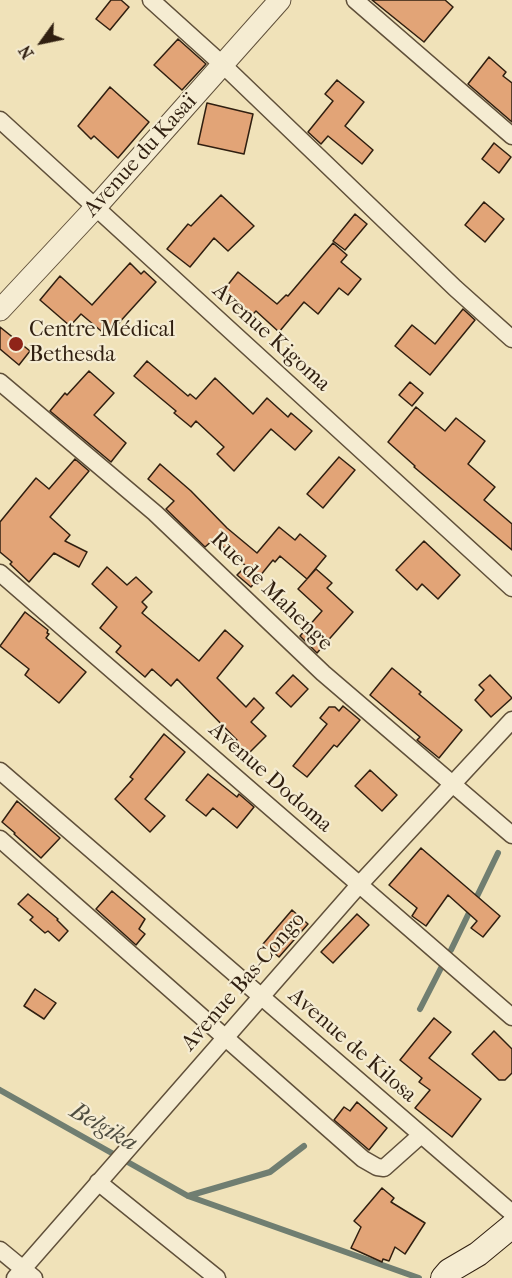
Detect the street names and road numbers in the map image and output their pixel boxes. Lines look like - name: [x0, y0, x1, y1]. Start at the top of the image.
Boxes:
- street label: Avenue du Kasaï: [79, 89, 203, 223]
- street label: Avenue Kigoma: [207, 278, 335, 398]
- street label: Rue de Mahenge: [204, 527, 338, 657]
- street label: Avenue Dodoma: [203, 717, 337, 839]
- street label: Avenue Bas-Congo: [176, 907, 312, 1057]
- street label: Avenue de Kilosa: [283, 983, 421, 1109]

